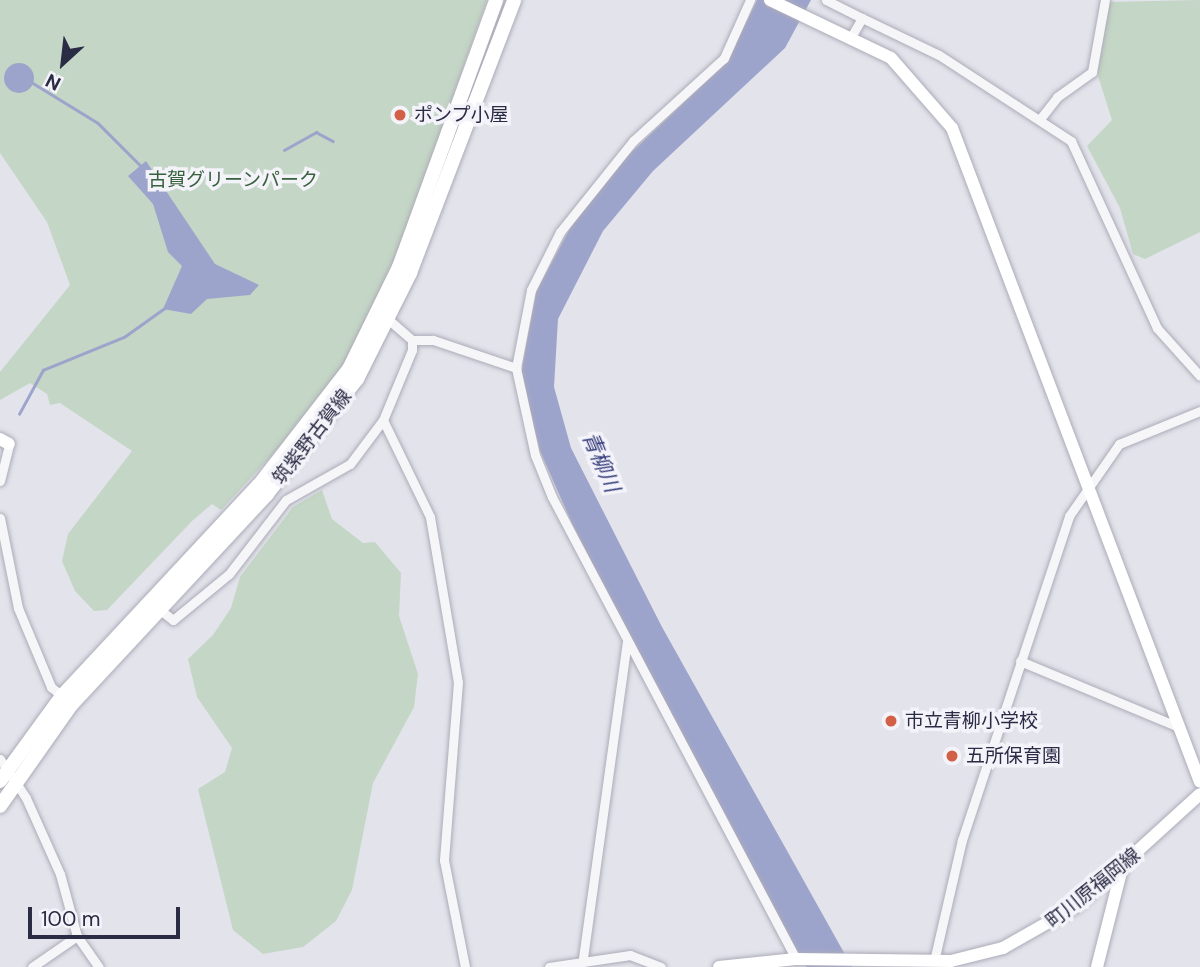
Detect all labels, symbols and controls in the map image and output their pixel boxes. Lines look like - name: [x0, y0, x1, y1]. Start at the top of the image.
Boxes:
- north arrow: [28, 28, 98, 98]
- text: N: [41, 68, 65, 96]
- place label: ポンプ小屋: [414, 104, 509, 126]
- marker: ポンプ小屋: [392, 107, 408, 123]
- park label: 古賀グリーンパーク: [148, 169, 318, 191]
- street label: 筑紫野古賀線: [268, 385, 356, 489]
- water label: 青柳川: [577, 428, 625, 496]
- place label: 市立青柳小学校: [905, 710, 1038, 732]
- marker: 市立青柳小学校: [883, 713, 899, 729]
- place label: 五所保育園: [966, 745, 1061, 767]
- marker: 五所保育園: [944, 748, 960, 764]
- street label: 町川原福岡線: [1042, 843, 1144, 933]
- scale bar: [32, 894, 184, 938]
- text: 100 m: [41, 905, 101, 933]

